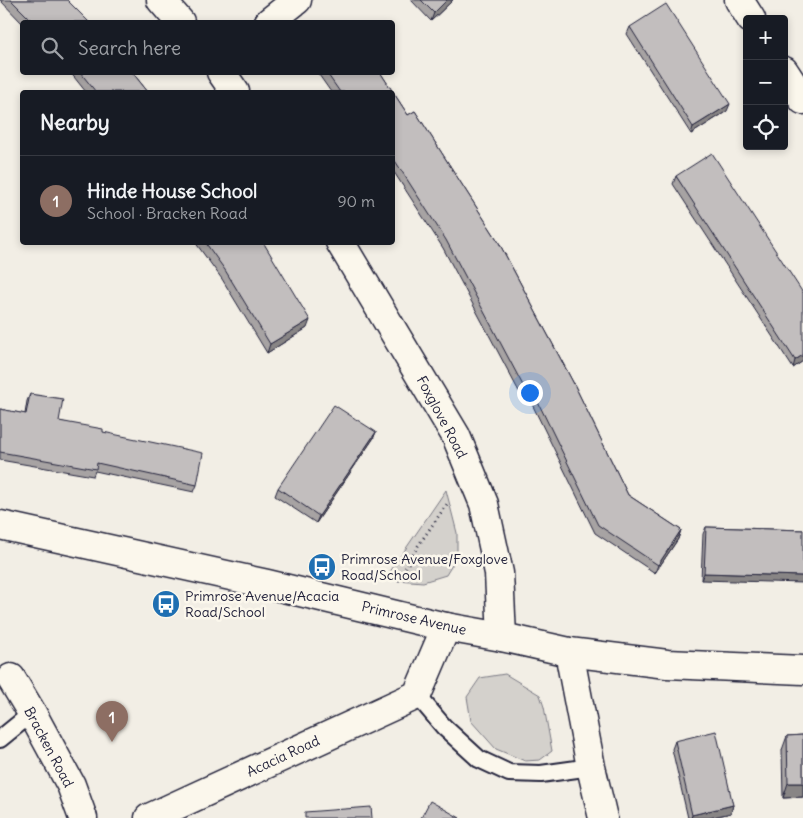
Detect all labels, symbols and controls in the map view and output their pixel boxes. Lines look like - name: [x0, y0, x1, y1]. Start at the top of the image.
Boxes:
- map controls: [743, 15, 788, 150]
- button: +: [743, 15, 788, 60]
- search box: [20, 20, 395, 75]
- icon: search: [38, 34, 66, 62]
- text: Search here: [78, 36, 181, 60]
- button: −: [743, 60, 788, 105]
- button: locate: [743, 105, 788, 150]
- text: Nearby: [40, 109, 110, 136]
- text: Hinde House School: [87, 179, 257, 203]
- text: 1: [53, 191, 59, 211]
- text: 90 m: [337, 191, 375, 211]
- text: School · Bracken Road: [87, 203, 247, 223]
- street label: Foxglove Road: [413, 373, 471, 461]
- your location: [517, 380, 543, 406]
- place label: Primrose Avenue/Foxglove Road/School: [341, 550, 508, 584]
- bus stop icon: Primrose Avenue/Foxglove Road/School: [307, 552, 337, 582]
- place label: Primrose Avenue/Acacia Road/School: [185, 587, 339, 621]
- bus stop icon: Primrose Avenue/Acacia Road/School: [151, 589, 181, 619]
- street label: Primrose Avenue: [360, 597, 468, 639]
- pin: 1: [96, 701, 128, 742]
- street label: Bracken Road: [20, 704, 78, 790]
- street label: Acacia Road: [244, 731, 322, 781]

